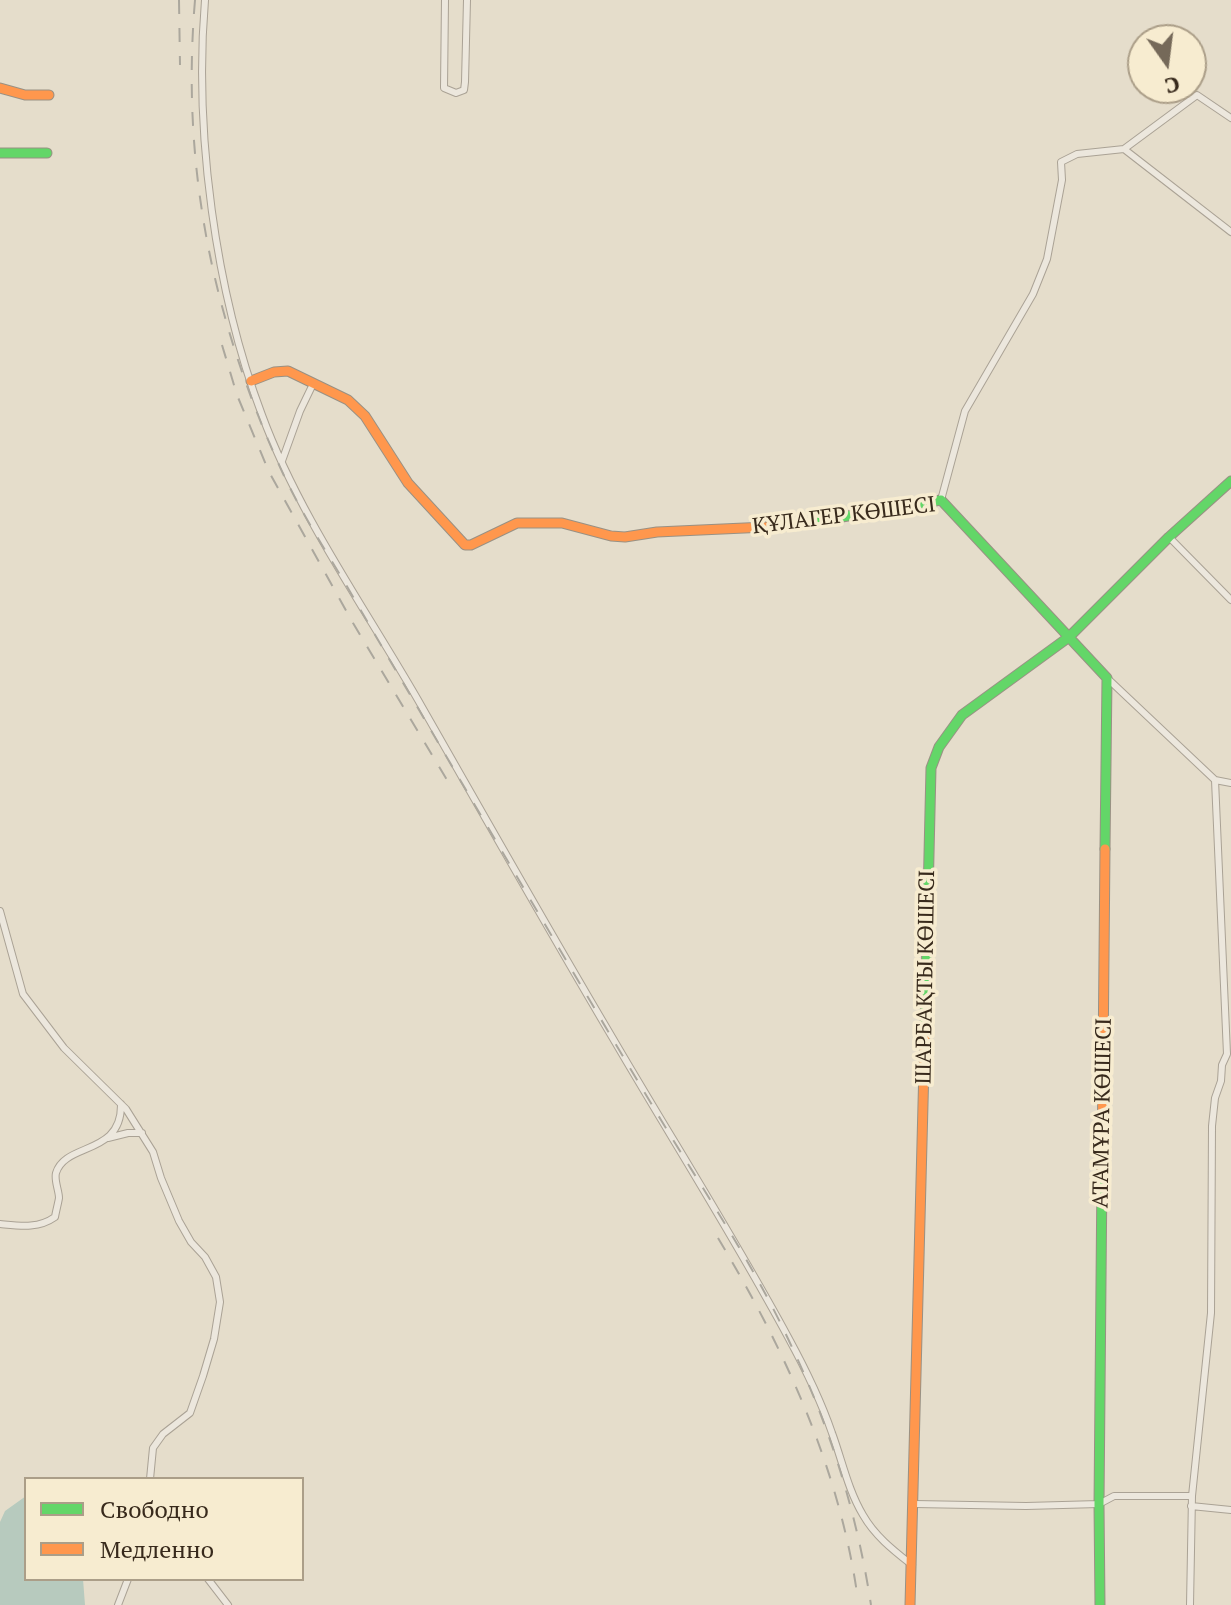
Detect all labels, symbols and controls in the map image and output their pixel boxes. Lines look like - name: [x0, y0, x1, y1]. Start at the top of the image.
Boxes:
- north arrow: [1127, 24, 1207, 104]
- text: С: [1162, 70, 1183, 102]
- street label: ҚҰЛАГЕР КӨШЕСІ: [751, 492, 937, 540]
- street label: ШАРБАҚТЫ КӨШЕСІ: [911, 870, 941, 1084]
- street label: АТАМҰРА КӨШЕСІ: [1088, 1018, 1118, 1208]
- legend: [24, 1477, 304, 1581]
- text: Свободно: [100, 1493, 209, 1525]
- text: Медленно: [100, 1533, 214, 1565]

